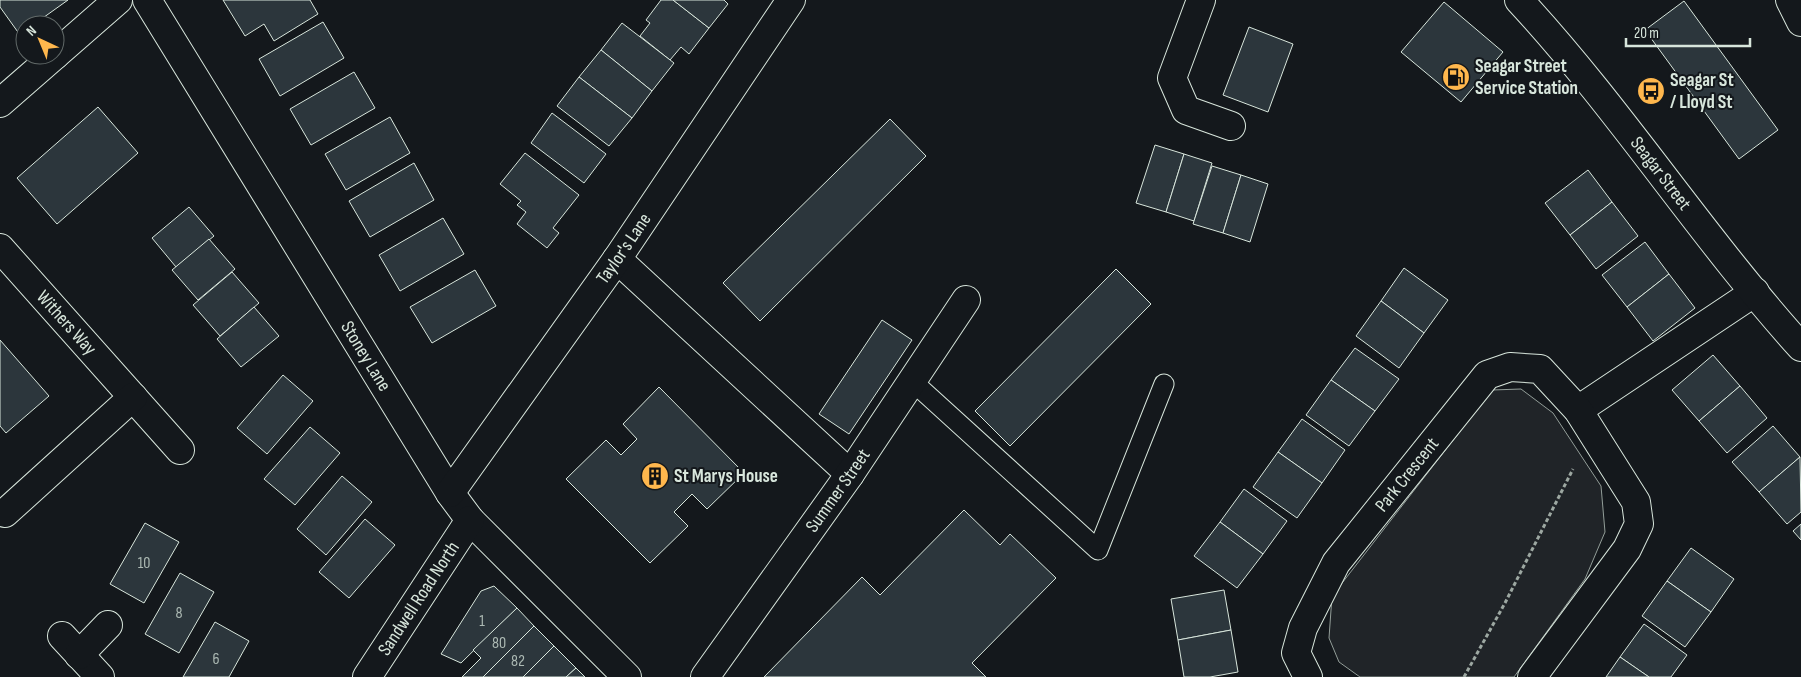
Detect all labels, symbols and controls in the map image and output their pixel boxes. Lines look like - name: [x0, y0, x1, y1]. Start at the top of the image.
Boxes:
- north arrow: [15, 15, 65, 65]
- scale bar: [1626, 15, 1750, 47]
- text: N: [23, 22, 40, 40]
- text: 20 m: [1634, 24, 1659, 43]
- place label: Seagar Street Service Station: [1475, 55, 1578, 100]
- fuel station icon: Seagar Street Service Station: [1441, 62, 1471, 92]
- place label: Seagar St / Lloyd St: [1670, 69, 1734, 114]
- bus stop icon: Seagar St / Lloyd St: [1636, 76, 1666, 106]
- street label: Seagar Street: [1625, 132, 1696, 215]
- street label: Taylor's Lane: [591, 209, 656, 288]
- street label: Withers Way: [32, 286, 102, 360]
- street label: Stoney Lane: [336, 317, 396, 395]
- street label: Park Crescent: [1370, 433, 1444, 516]
- street label: Summer Street: [801, 444, 875, 537]
- building icon: St Marys House: [640, 461, 670, 491]
- place label: St Marys House: [674, 465, 778, 488]
- street label: Sandwell Road North: [373, 537, 464, 660]
- house number: 10: [138, 554, 150, 573]
- house number: 8: [175, 604, 183, 623]
- house number: 1: [479, 612, 485, 631]
- house number: 80: [492, 634, 506, 653]
- house number: 6: [212, 650, 220, 669]
- house number: 82: [511, 652, 525, 671]

